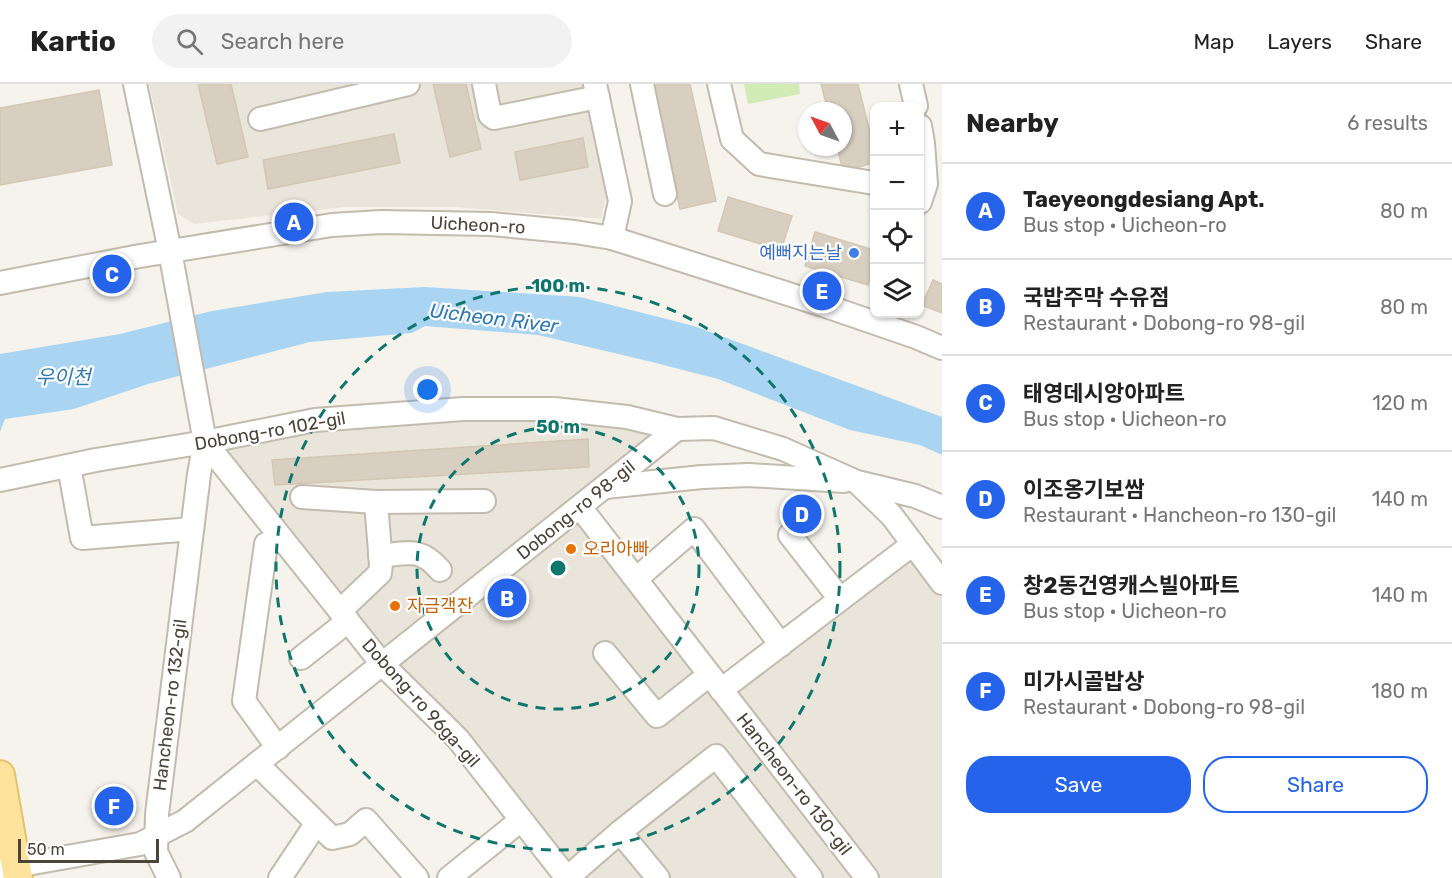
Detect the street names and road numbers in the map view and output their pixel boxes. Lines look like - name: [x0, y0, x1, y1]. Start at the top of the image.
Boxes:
- street label: Uicheon-ro: [430, 212, 526, 238]
- street label: Dobong-ro 102-gil: [193, 407, 347, 455]
- street label: Dobong-ro 98-gil: [512, 456, 640, 564]
- street label: Hancheon-ro 132-gil: [149, 618, 191, 792]
- street label: Dobong-ro 96ga-gil: [357, 634, 485, 772]
- street label: Hancheon-ro 130-gil: [732, 709, 856, 859]

